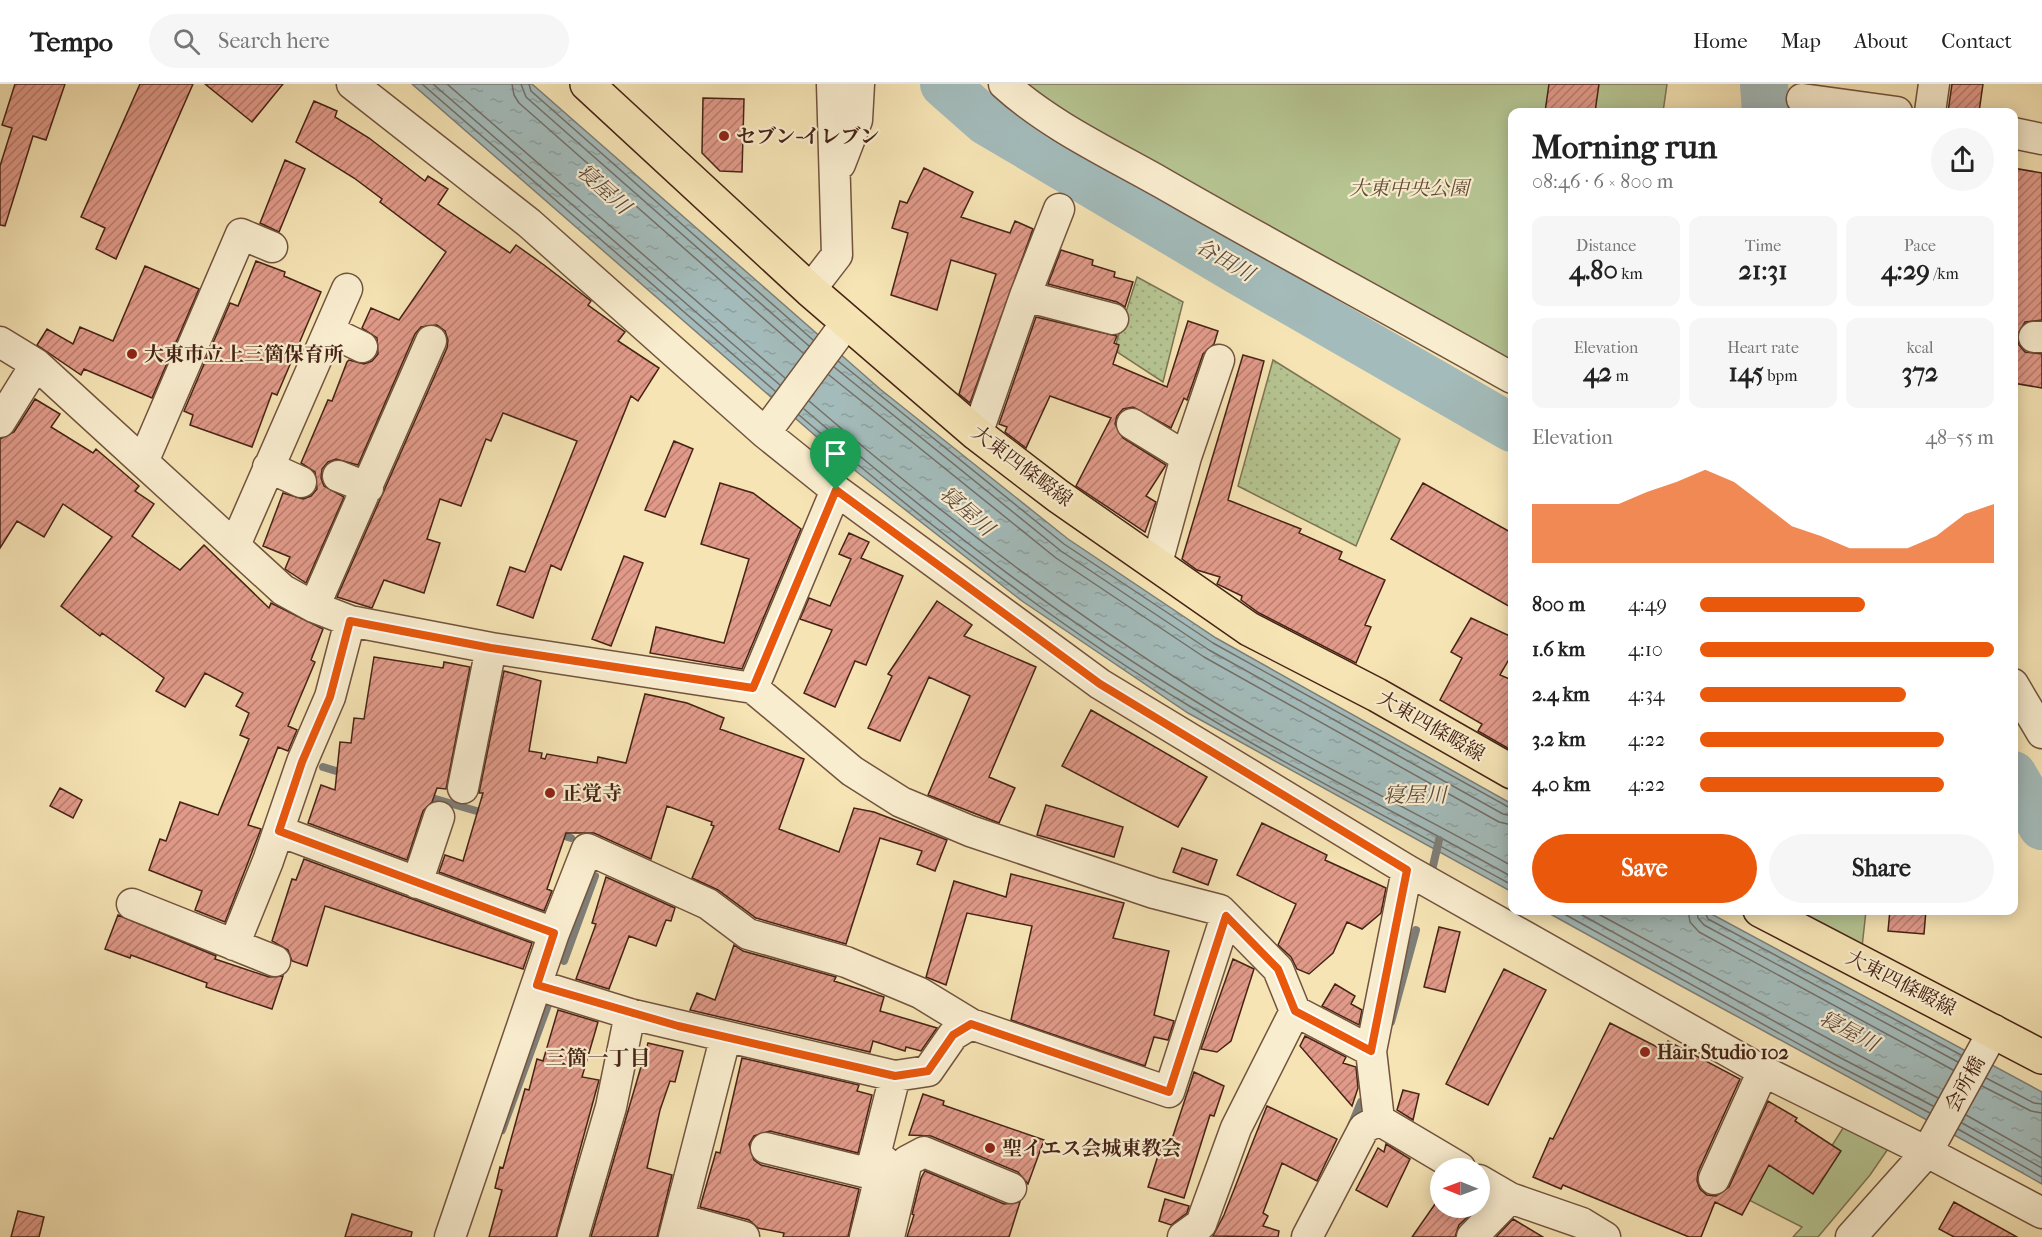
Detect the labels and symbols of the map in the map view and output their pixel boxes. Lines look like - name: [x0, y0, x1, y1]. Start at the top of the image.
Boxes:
- place label: セブン-イレブン: [736, 125, 880, 148]
- marker: セブン-イレブン: [717, 129, 731, 143]
- water label: 寝屋川: [573, 159, 637, 220]
- park label: 大東中央公園: [1349, 177, 1472, 200]
- water label: 谷田川: [1192, 234, 1260, 287]
- place label: 大東市立上三箇保育所: [144, 343, 344, 366]
- marker: 大東市立上三箇保育所: [125, 347, 139, 361]
- street label: 大東四條畷線: [967, 421, 1077, 511]
- pin: [810, 428, 861, 490]
- water label: 寝屋川: [935, 481, 1000, 542]
- street label: 大東四條畷線: [1373, 686, 1489, 766]
- place label: 正覚寺: [562, 782, 622, 805]
- water label: 寝屋川: [1384, 783, 1448, 807]
- marker: 正覚寺: [543, 786, 557, 800]
- street label: 大東四條畷線: [1842, 946, 1960, 1020]
- water label: 寝屋川: [1816, 1006, 1884, 1057]
- place label: Hair Studio 102: [1657, 1041, 1789, 1064]
- marker: Hair Studio 102: [1638, 1045, 1652, 1059]
- district label: 三箇一丁目: [546, 1046, 651, 1070]
- street label: 会所橋: [1940, 1052, 1990, 1116]
- place label: 聖イエス会城東教会: [1002, 1137, 1181, 1160]
- marker: 聖イエス会城東教会: [983, 1141, 997, 1155]
- north arrow: [1430, 1158, 1490, 1218]

